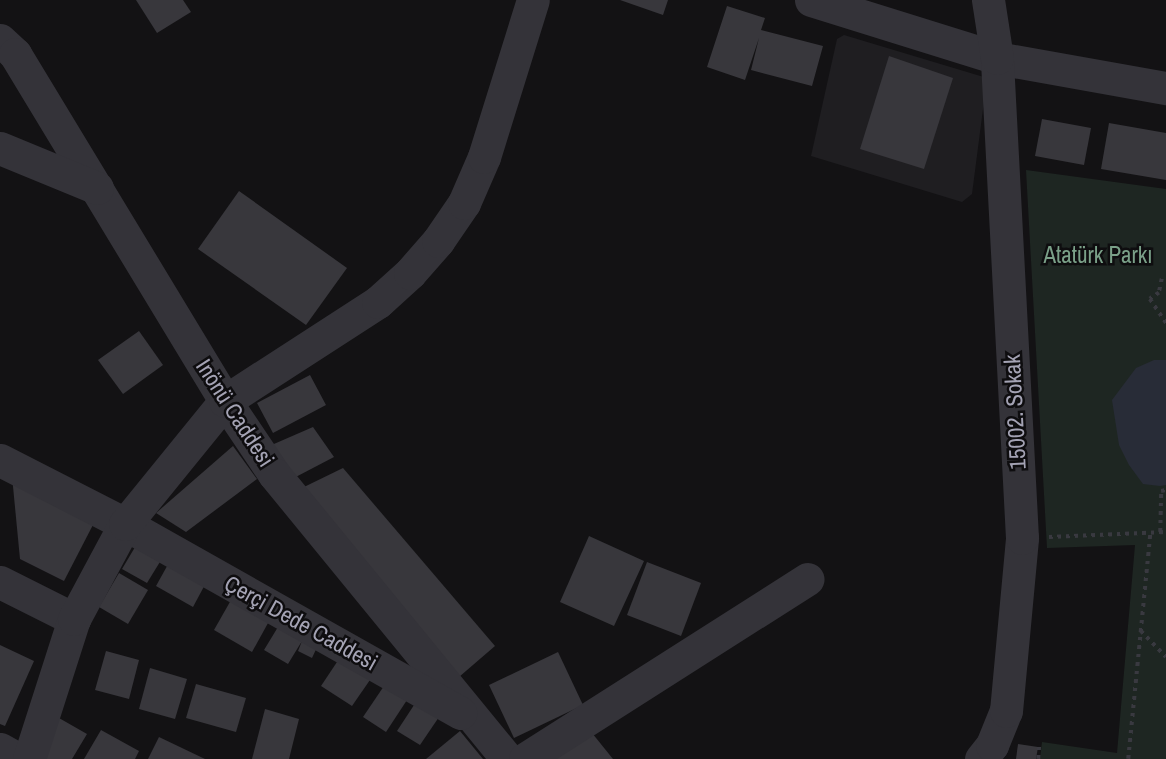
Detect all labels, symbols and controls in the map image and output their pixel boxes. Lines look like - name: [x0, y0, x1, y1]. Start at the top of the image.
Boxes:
- park label: Atatürk Parkı: [1043, 241, 1153, 269]
- street label: Inönü Caddesi: [190, 354, 280, 472]
- street label: 15002. Sokak: [998, 354, 1032, 470]
- street label: Çerçi Dede Caddesi: [220, 570, 382, 676]

